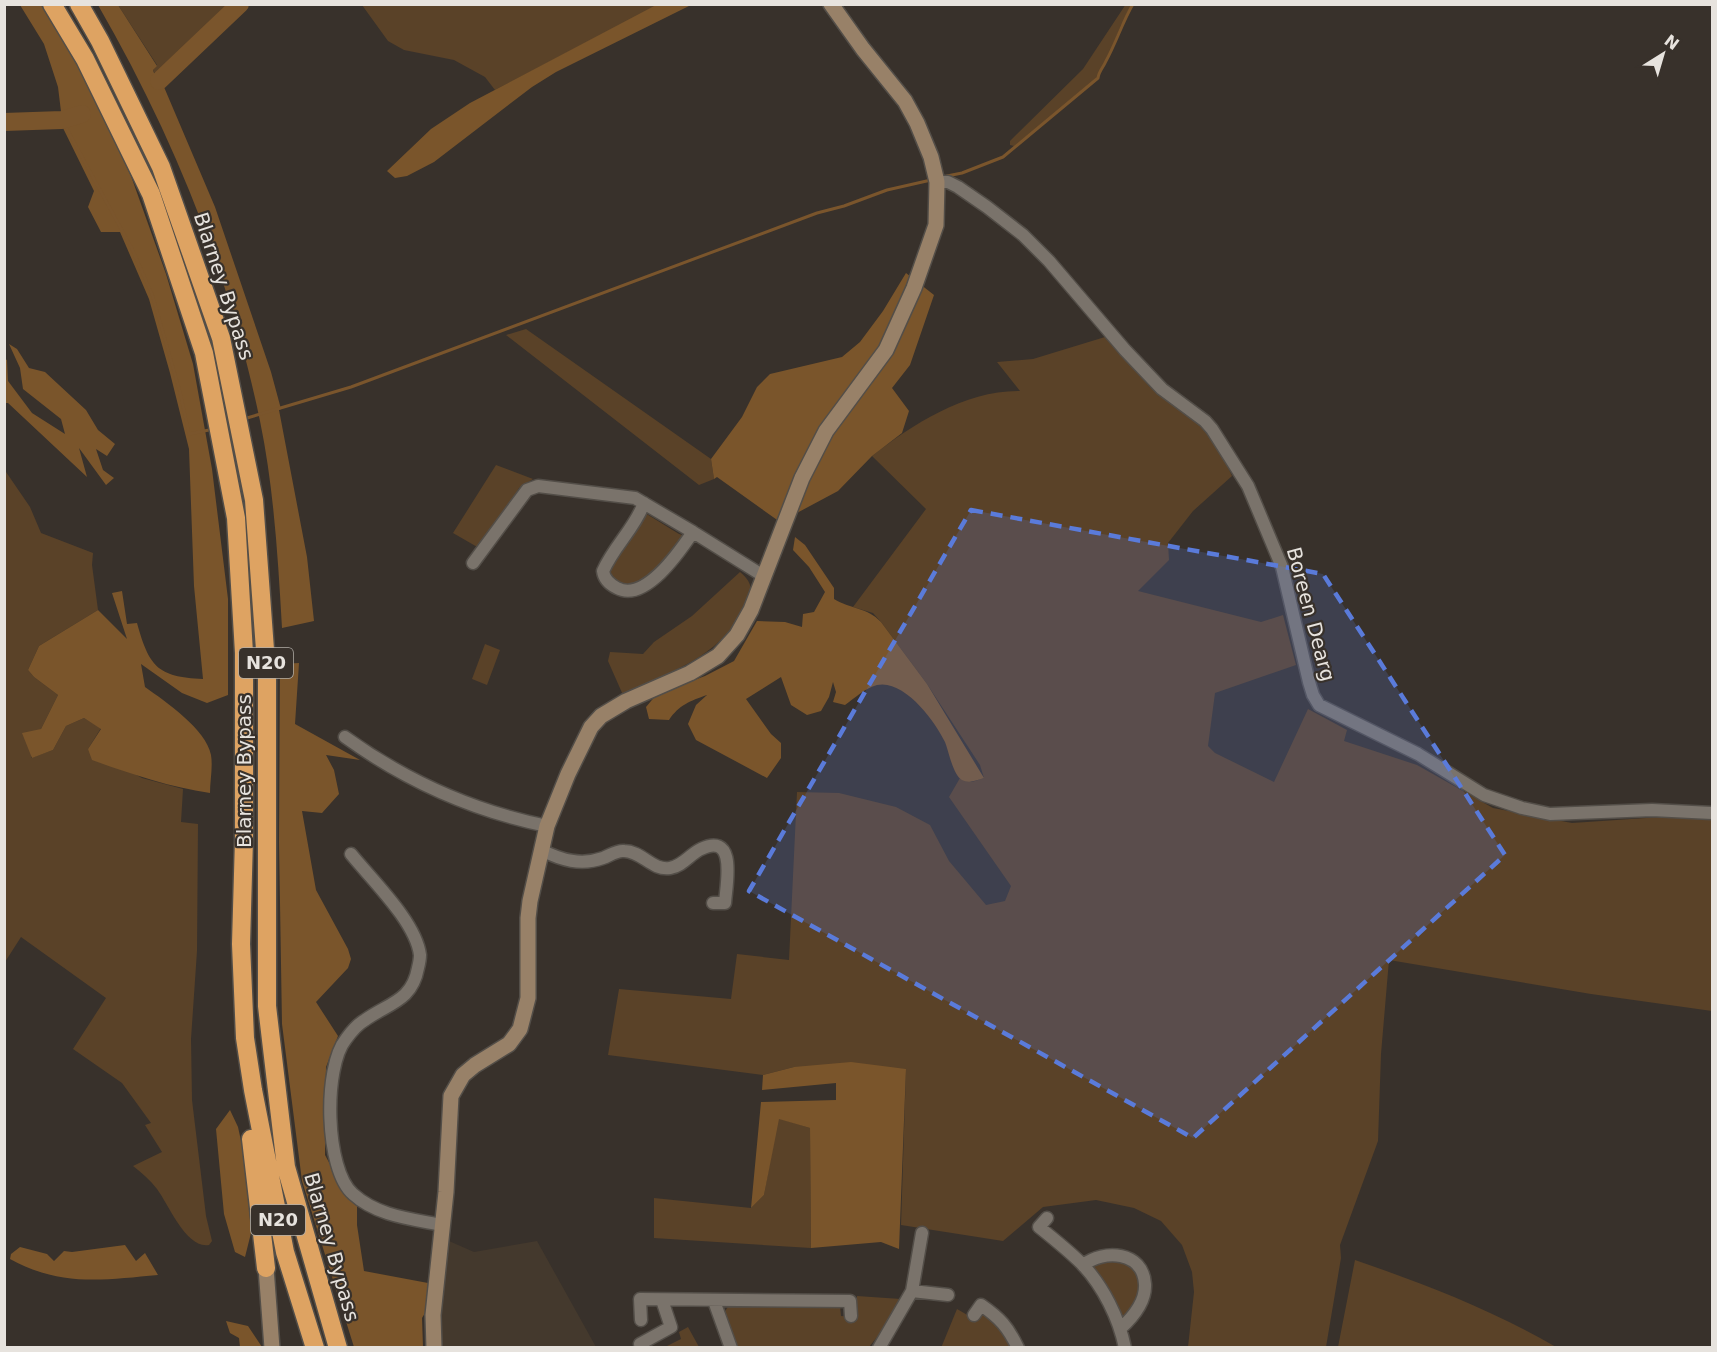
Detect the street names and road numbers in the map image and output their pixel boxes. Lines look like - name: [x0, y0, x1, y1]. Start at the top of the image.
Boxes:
- street label: Blarney Bypass: [189, 209, 259, 363]
- street label: Boreen Dearg: [1282, 544, 1340, 684]
- road number: N20: [239, 648, 293, 678]
- street label: Blarney Bypass: [232, 694, 256, 848]
- street label: Blarney Bypass: [299, 1170, 365, 1324]
- road number: N20: [251, 1205, 305, 1235]

